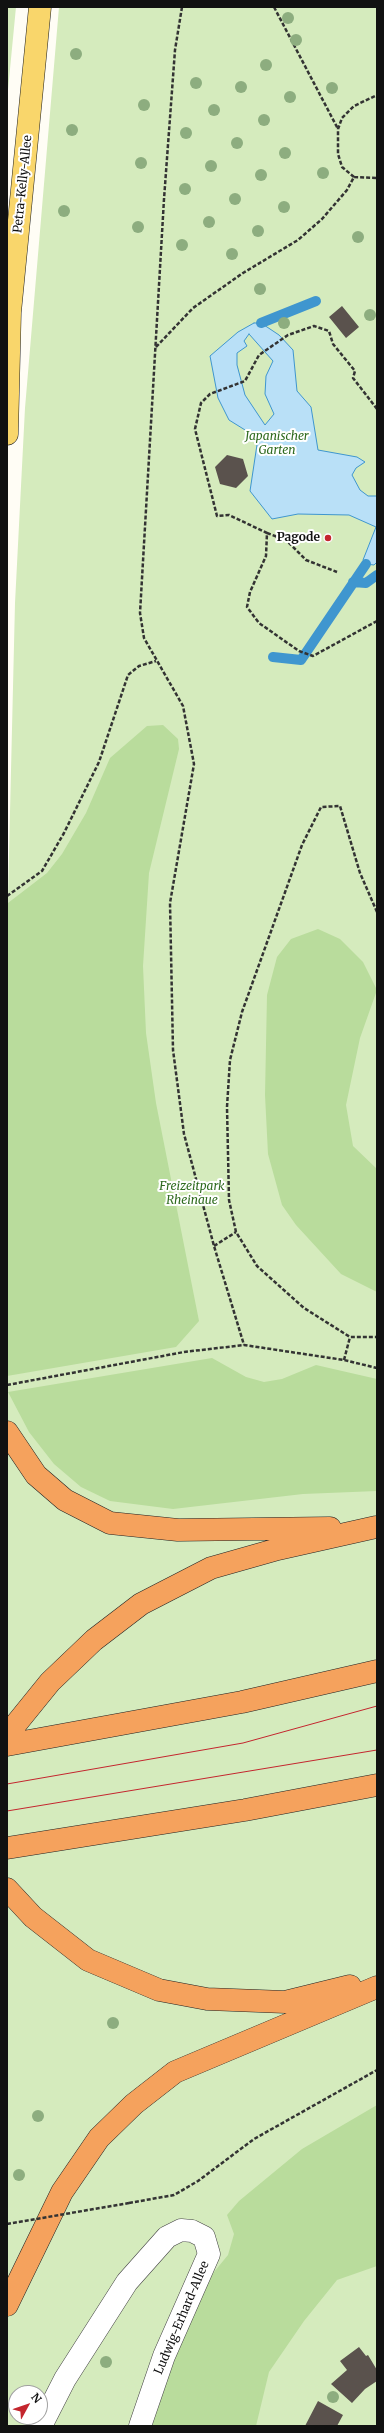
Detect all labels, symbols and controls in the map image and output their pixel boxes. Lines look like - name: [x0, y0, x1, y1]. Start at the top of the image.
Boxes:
- street label: Petra-Kelly-Allee: [11, 134, 35, 234]
- park label: Japanischer Garten: [245, 430, 309, 458]
- place label: Pagode: [277, 531, 320, 545]
- marker: Pagode: [323, 533, 333, 543]
- park label: Freizeitpark Rheinaue: [159, 1180, 225, 1208]
- street label: Ludwig-Erhard-Allee: [152, 2259, 212, 2377]
- north arrow: [8, 2385, 48, 2425]
- text: N: [28, 2390, 45, 2406]

